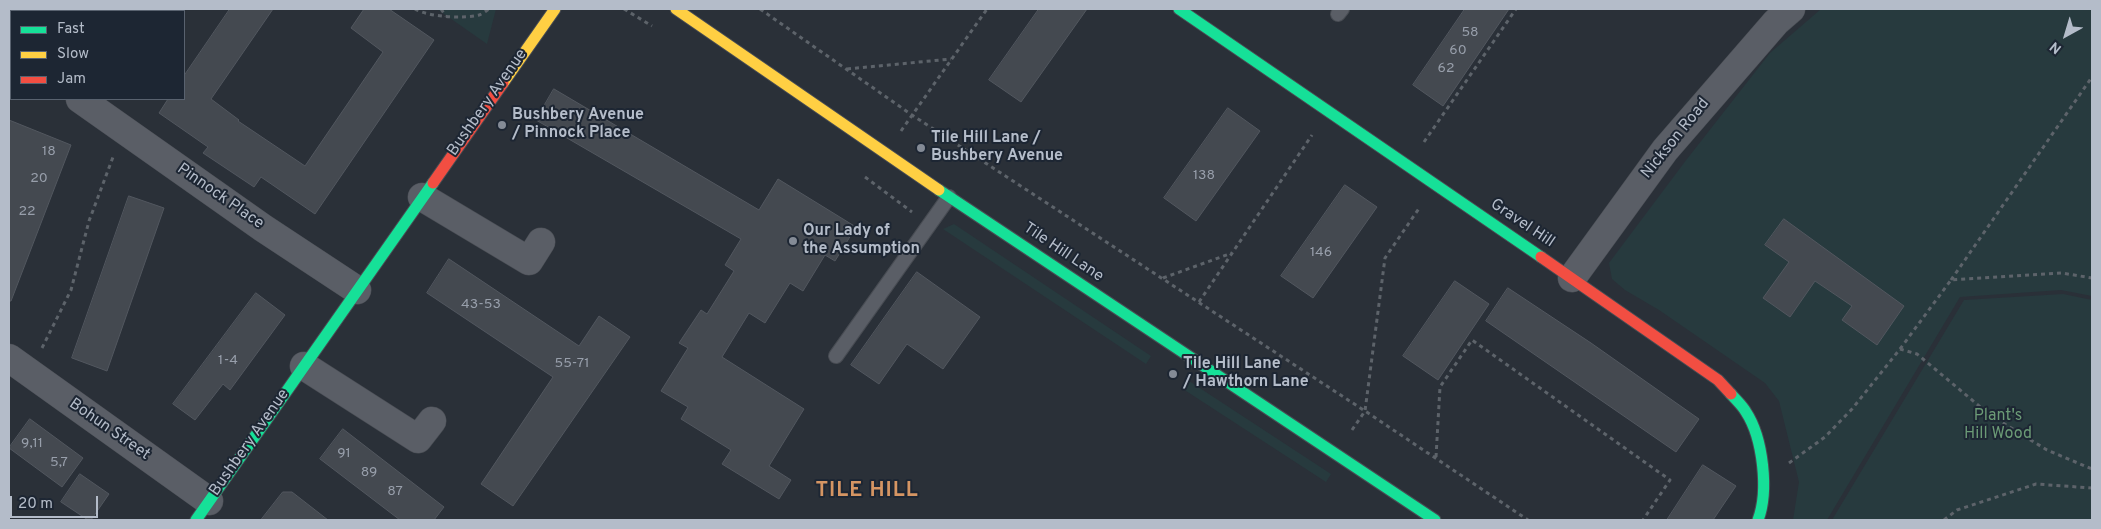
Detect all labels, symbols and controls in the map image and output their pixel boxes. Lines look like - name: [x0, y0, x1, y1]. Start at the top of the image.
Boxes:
- legend: [10, 10, 185, 100]
- north arrow: [2041, 10, 2091, 60]
- text: Fast: [57, 20, 85, 39]
- house number: 58: [1461, 25, 1479, 41]
- text: N: [2047, 37, 2066, 57]
- house number: 60: [1449, 43, 1467, 59]
- text: Slow: [57, 45, 89, 64]
- street label: Bushbery Avenue: [444, 46, 532, 160]
- house number: 62: [1438, 61, 1454, 77]
- text: Jam: [57, 70, 86, 89]
- street label: Nickson Road: [1638, 95, 1714, 183]
- place label: Bushbery Avenue / Pinnock Place: [512, 106, 644, 144]
- marker: Bushbery Avenue / Pinnock Place: [496, 119, 508, 131]
- place label: Tile Hill Lane / Bushbery Avenue: [931, 129, 1063, 167]
- marker: Tile Hill Lane / Bushbery Avenue: [915, 142, 927, 154]
- house number: 18: [42, 144, 56, 160]
- street label: Pinnock Place: [173, 160, 267, 234]
- house number: 138: [1193, 168, 1215, 184]
- house number: 20: [30, 171, 48, 187]
- street label: Gravel Hill: [1486, 195, 1558, 253]
- house number: 22: [18, 204, 36, 220]
- street label: Tile Hill Lane: [1019, 219, 1107, 287]
- place label: Our Lady of the Assumption: [803, 222, 920, 260]
- marker: Our Lady of the Assumption: [787, 235, 799, 247]
- house number: 146: [1310, 245, 1332, 261]
- house number: 43-53: [461, 297, 501, 313]
- house number: 1-4: [218, 353, 238, 369]
- place label: Tile Hill Lane / Hawthorn Lane: [1183, 355, 1309, 393]
- house number: 55-71: [554, 356, 590, 372]
- marker: Tile Hill Lane / Hawthorn Lane: [1167, 368, 1179, 380]
- street label: Bushbery Avenue: [206, 386, 294, 500]
- street label: Bohun Street: [65, 395, 153, 465]
- park label: Plant's Hill Wood: [1964, 407, 2032, 445]
- house number: 9,11: [21, 436, 43, 452]
- house number: 91: [337, 446, 351, 462]
- house number: 5,7: [50, 455, 68, 471]
- house number: 89: [361, 465, 377, 481]
- district label: TILE HILL: [814, 479, 920, 505]
- house number: 87: [387, 484, 403, 500]
- scale bar: [12, 486, 100, 518]
- text: 20 m: [18, 495, 53, 514]

